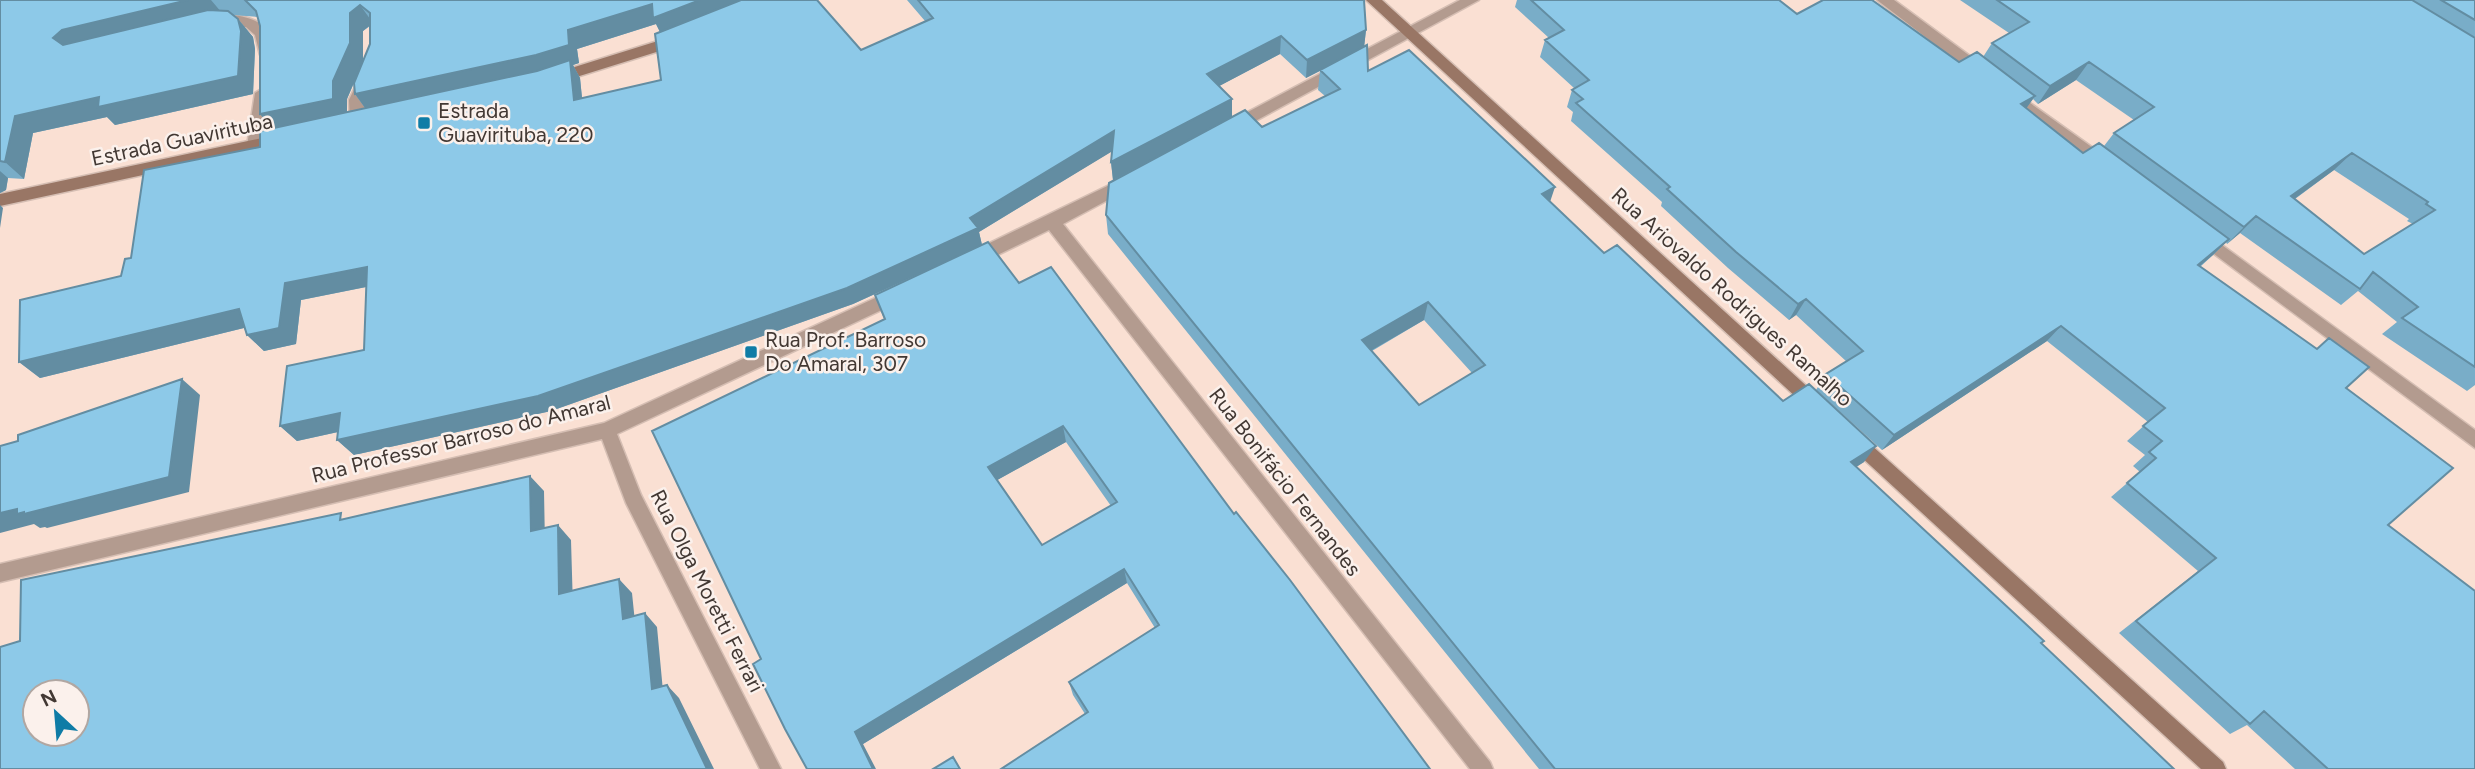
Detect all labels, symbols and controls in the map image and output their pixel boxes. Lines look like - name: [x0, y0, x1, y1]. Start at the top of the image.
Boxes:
- place label: Estrada Guavirituba, 220: [438, 98, 594, 147]
- street label: Estrada Guavirituba: [89, 108, 275, 171]
- marker: Estrada Guavirituba, 220: [416, 115, 432, 131]
- street label: Rua Ariovaldo Rodrigues Ramalho: [1607, 182, 1858, 411]
- place label: Rua Prof. Barroso Do Amaral, 307: [765, 327, 926, 376]
- marker: Rua Prof. Barroso Do Amaral, 307: [743, 344, 759, 360]
- street label: Rua Bonifácio Fernandes: [1204, 383, 1367, 581]
- street label: Rua Professor Barroso do Amaral: [309, 389, 613, 488]
- street label: Rua Olga Moretti Ferrari: [645, 485, 769, 696]
- north arrow: [21, 678, 91, 748]
- text: N: [37, 685, 60, 712]

